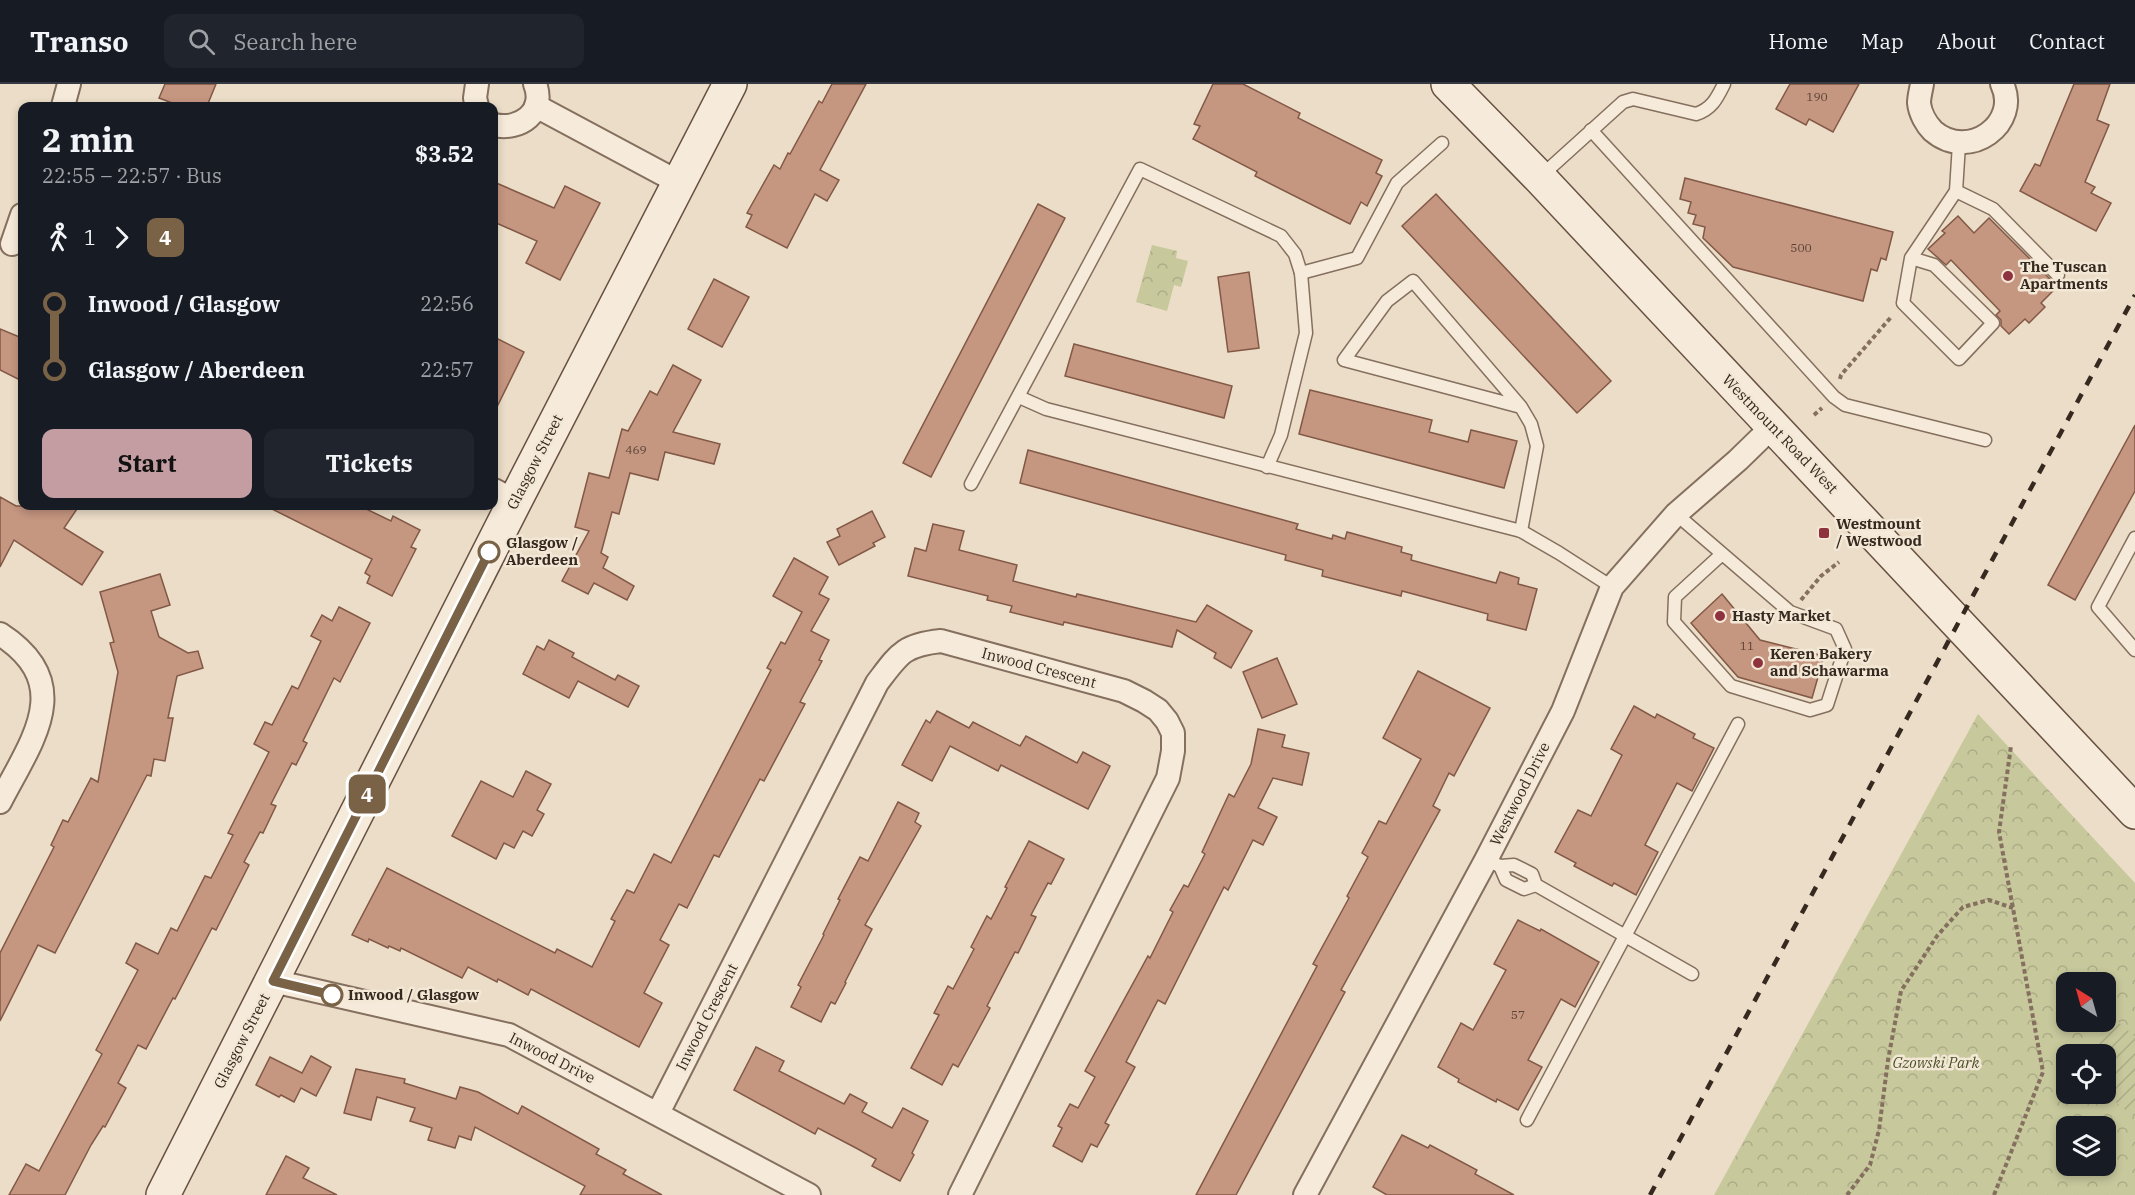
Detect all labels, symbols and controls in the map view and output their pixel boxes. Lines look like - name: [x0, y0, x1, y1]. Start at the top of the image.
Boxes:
- search box: [164, 14, 584, 68]
- text: Transo: [30, 23, 128, 60]
- icon: search: [185, 25, 218, 58]
- text: Search here: [233, 27, 357, 56]
- text: Home: [1768, 27, 1828, 55]
- text: Map: [1861, 27, 1904, 55]
- text: About: [1937, 27, 1996, 55]
- text: Contact: [2029, 27, 2105, 55]
- house number: 190: [1806, 89, 1828, 104]
- text: 2 min: [42, 118, 134, 161]
- text: $3.52: [415, 139, 474, 168]
- text: 22:55 – 22:57 · Bus: [42, 162, 222, 189]
- icon: walk: [42, 221, 75, 254]
- icon: forward: [105, 221, 138, 254]
- text: 4: [159, 223, 172, 251]
- text: 1: [84, 224, 96, 251]
- house number: 500: [1790, 240, 1812, 255]
- place label: The Tuscan Apartments: [2020, 257, 2108, 293]
- marker: The Tuscan Apartments: [2001, 269, 2015, 283]
- text: Inwood / Glasgow: [88, 289, 280, 318]
- text: 22:56: [420, 290, 474, 317]
- text: Glasgow / Aberdeen: [88, 355, 305, 384]
- text: 22:57: [420, 356, 474, 383]
- street label: Westmount Road West: [1718, 370, 1842, 497]
- street label: Glasgow Street: [502, 411, 567, 513]
- button: Start: [42, 429, 252, 498]
- button: Tickets: [264, 429, 474, 498]
- house number: 469: [625, 442, 647, 457]
- place label: Westmount / Westwood: [1836, 514, 1923, 550]
- marker: Westmount / Westwood: [1817, 526, 1831, 540]
- place label: Glasgow / Aberdeen: [506, 533, 578, 569]
- marker: Glasgow / Aberdeen: [478, 541, 500, 563]
- place label: Hasty Market: [1732, 606, 1831, 625]
- marker: Hasty Market: [1713, 609, 1727, 623]
- house number: 11: [1740, 638, 1754, 653]
- street label: Inwood Crescent: [980, 643, 1099, 692]
- place label: Keren Bakery and Schawarma: [1770, 644, 1889, 680]
- marker: Keren Bakery and Schawarma: [1751, 656, 1765, 670]
- street label: Westwood Drive: [1485, 739, 1554, 849]
- line badge: 4: [348, 774, 386, 814]
- text: 4: [361, 780, 373, 808]
- street label: Inwood Crescent: [671, 960, 742, 1074]
- north arrow: [2056, 972, 2116, 1032]
- map controls: [2056, 972, 2116, 1176]
- marker: Inwood / Glasgow: [321, 984, 343, 1006]
- place label: Inwood / Glasgow: [348, 985, 479, 1004]
- street label: Glasgow Street: [209, 990, 274, 1092]
- house number: 57: [1511, 1007, 1525, 1022]
- street label: Inwood Drive: [506, 1028, 598, 1087]
- button: locate: [2056, 1044, 2116, 1104]
- park label: Gzowski Park: [1892, 1053, 1980, 1072]
- button: layers: [2056, 1116, 2116, 1176]

